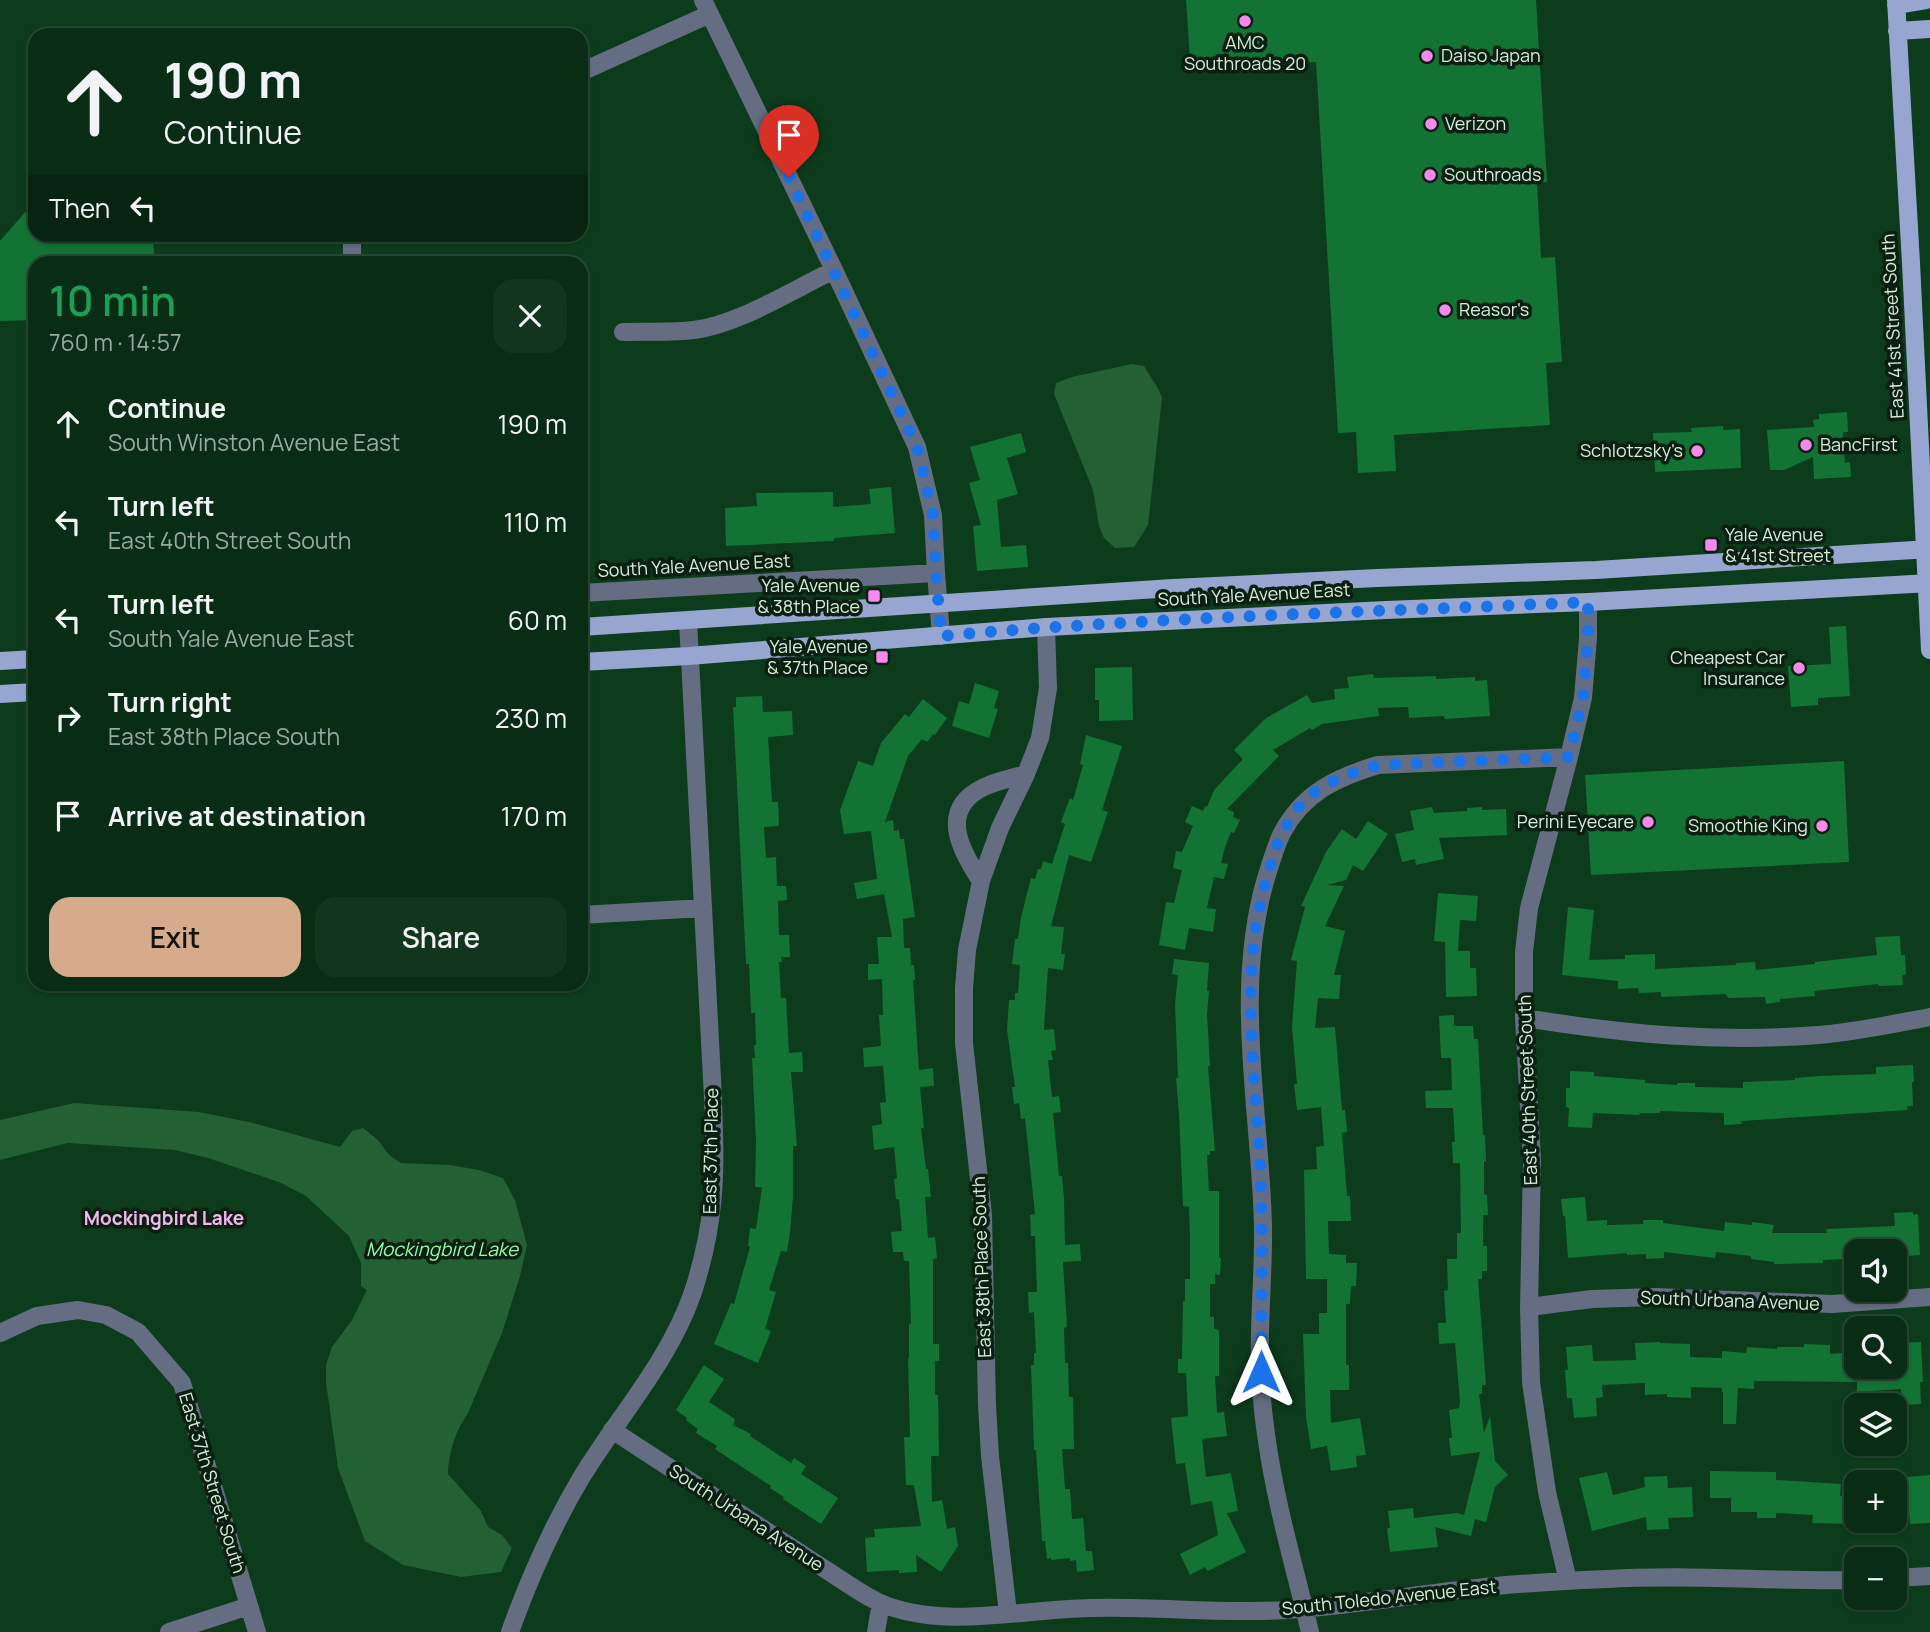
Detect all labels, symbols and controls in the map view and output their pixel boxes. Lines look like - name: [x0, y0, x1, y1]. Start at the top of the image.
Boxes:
- marker: AMC Southroads 20: [1237, 13, 1253, 29]
- place label: AMC Southroads 20: [1184, 30, 1306, 75]
- place label: Daiso Japan: [1441, 43, 1541, 67]
- text: 190 m: [164, 46, 302, 113]
- marker: Daiso Japan: [1419, 48, 1435, 64]
- icon: ahead: [49, 56, 140, 147]
- pin: [759, 105, 819, 177]
- text: Continue: [164, 110, 302, 154]
- place label: Verizon: [1445, 111, 1506, 135]
- icon: arrive: [770, 116, 808, 154]
- marker: Verizon: [1423, 116, 1439, 132]
- place label: Southroads: [1444, 162, 1541, 186]
- marker: Southroads: [1422, 167, 1438, 183]
- icon: left: [124, 189, 162, 227]
- text: Then: [49, 190, 110, 226]
- street label: East 41st Street South: [1875, 233, 1909, 419]
- text: 10 min: [49, 271, 176, 329]
- button: close: [493, 279, 567, 353]
- place label: Reasor's: [1459, 297, 1529, 321]
- marker: Reasor's: [1437, 302, 1453, 318]
- text: 760 m · 14:57: [49, 326, 182, 358]
- text: Continue: [108, 390, 226, 426]
- icon: ahead: [49, 405, 87, 443]
- text: 190 m: [498, 406, 567, 442]
- text: South Winston Avenue East: [108, 426, 400, 458]
- place label: BancFirst: [1820, 432, 1898, 456]
- marker: BancFirst: [1798, 437, 1814, 453]
- place label: Schlotzsky's: [1580, 438, 1683, 462]
- marker: Schlotzsky's: [1689, 443, 1705, 459]
- text: Turn left: [108, 488, 215, 524]
- icon: left: [49, 503, 87, 541]
- text: 110 m: [504, 504, 567, 540]
- place label: Yale Avenue & 41st Street: [1725, 522, 1831, 567]
- text: East 40th Street South: [108, 524, 351, 556]
- marker: Yale Avenue & 41st Street: [1703, 537, 1719, 553]
- street label: South Yale Avenue East: [597, 548, 791, 582]
- place label: Yale Avenue & 38th Place: [757, 573, 860, 618]
- street label: South Yale Avenue East: [1157, 577, 1351, 611]
- text: Turn left: [108, 586, 215, 622]
- marker: Yale Avenue & 38th Place: [866, 588, 882, 604]
- icon: left: [49, 601, 87, 639]
- text: 60 m: [508, 602, 567, 638]
- text: South Yale Avenue East: [108, 622, 355, 654]
- place label: Yale Avenue & 37th Place: [767, 634, 868, 679]
- place label: Cheapest Car Insurance: [1670, 645, 1786, 690]
- marker: Yale Avenue & 37th Place: [874, 649, 890, 665]
- marker: Cheapest Car Insurance: [1791, 660, 1807, 676]
- text: Turn right: [108, 684, 232, 720]
- icon: right: [49, 699, 87, 737]
- text: 230 m: [495, 700, 567, 736]
- text: East 38th Place South: [108, 720, 340, 752]
- icon: arrive: [49, 797, 87, 835]
- text: Arrive at destination: [108, 798, 366, 834]
- text: 170 m: [501, 798, 567, 834]
- place label: Perini Eyecare: [1517, 809, 1634, 833]
- place label: Smoothie King: [1688, 813, 1808, 837]
- marker: Perini Eyecare: [1640, 814, 1656, 830]
- marker: Smoothie King: [1814, 818, 1830, 834]
- button: Exit: [49, 897, 301, 977]
- button: Share: [315, 897, 567, 977]
- street label: East 40th Street South: [1512, 994, 1542, 1186]
- street label: East 37th Place: [697, 1088, 723, 1214]
- street label: East 38th Place South: [966, 1176, 996, 1358]
- district label: Mockingbird Lake: [84, 1205, 244, 1231]
- water label: Mockingbird Lake: [366, 1236, 520, 1262]
- map controls: [1844, 1239, 1907, 1610]
- button: sound: [1844, 1239, 1907, 1302]
- street label: South Urbana Avenue: [1640, 1285, 1820, 1315]
- button: search: [1844, 1316, 1907, 1379]
- position arrow: [1224, 1335, 1298, 1409]
- street label: East 37th Street South: [174, 1389, 252, 1576]
- button: layers: [1844, 1393, 1907, 1456]
- street label: South Urbana Avenue: [665, 1458, 828, 1576]
- button: +: [1844, 1470, 1907, 1533]
- button: −: [1844, 1547, 1907, 1610]
- street label: South Toledo Avenue East: [1280, 1574, 1497, 1620]

